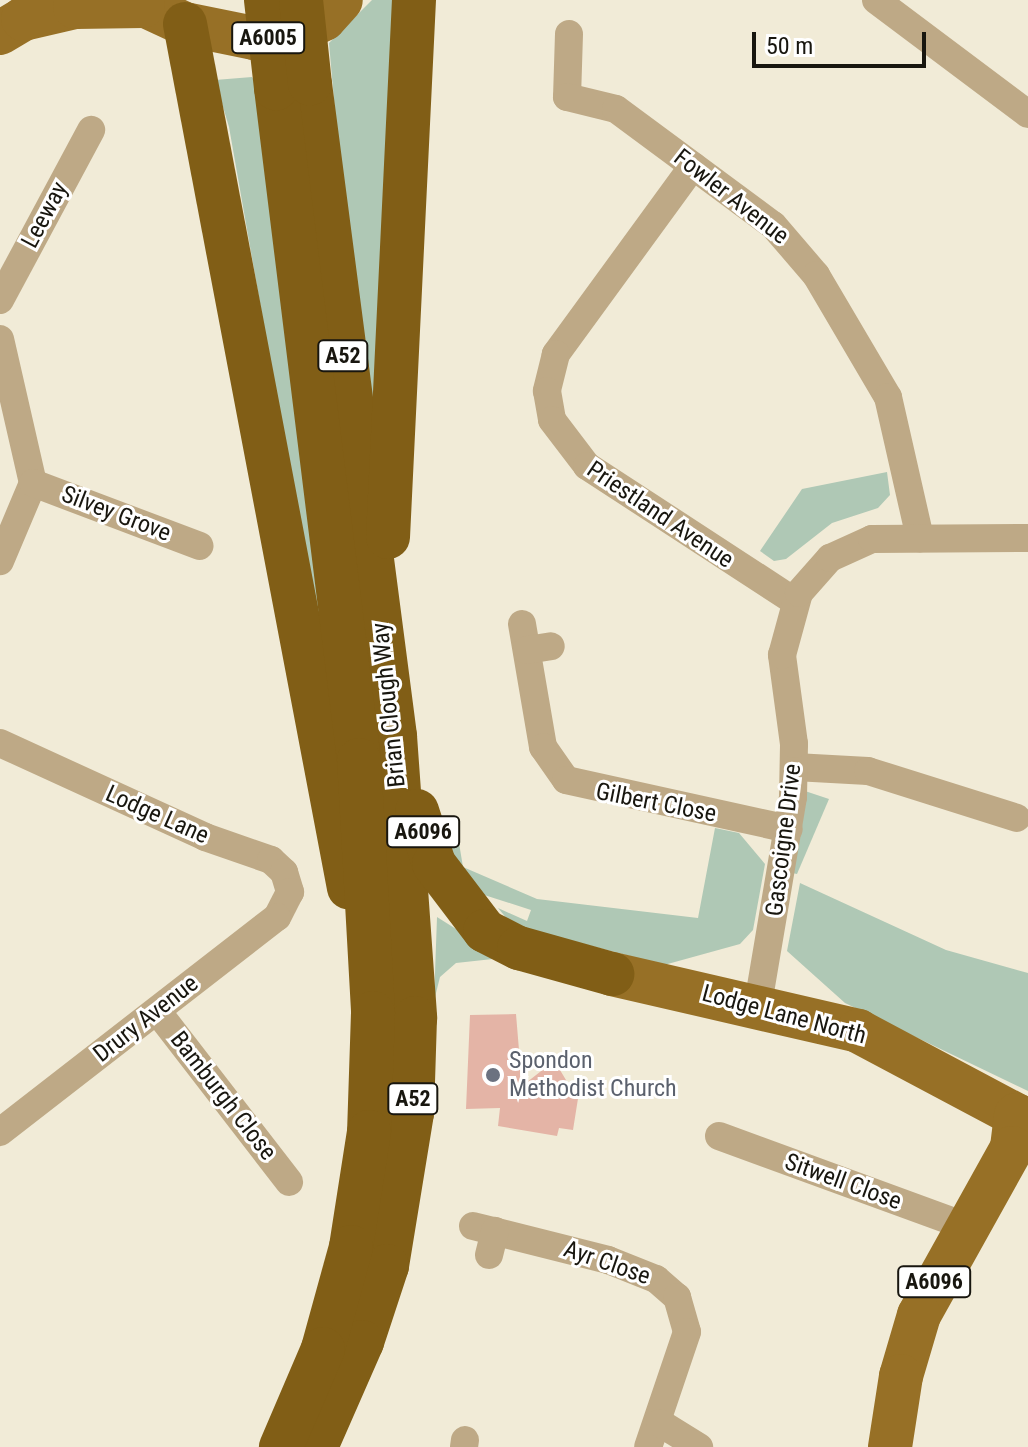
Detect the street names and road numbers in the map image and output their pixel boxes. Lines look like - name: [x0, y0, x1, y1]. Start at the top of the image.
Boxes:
- road number: A6005: [230, 20, 306, 56]
- street label: Fowler Avenue: [668, 143, 794, 251]
- street label: Leeway: [16, 177, 74, 253]
- road number: A52: [317, 338, 369, 374]
- street label: Priestland Avenue: [581, 455, 739, 575]
- street label: Silvey Grove: [57, 480, 175, 548]
- street label: Brian Clough Way: [366, 621, 412, 789]
- street label: Gascoigne Drive: [760, 762, 808, 918]
- street label: Gilbert Close: [593, 777, 719, 829]
- street label: Lodge Lane: [101, 780, 213, 850]
- road number: A6096: [385, 814, 461, 850]
- street label: Drury Avenue: [88, 969, 204, 1069]
- street label: Lodge Lane North: [699, 979, 869, 1051]
- street label: Bamburgh Close: [164, 1026, 282, 1166]
- road number: A52: [387, 1081, 439, 1117]
- street label: Sitwell Close: [781, 1148, 905, 1216]
- street label: Ayr Close: [560, 1235, 654, 1291]
- road number: A6096: [896, 1264, 972, 1300]

